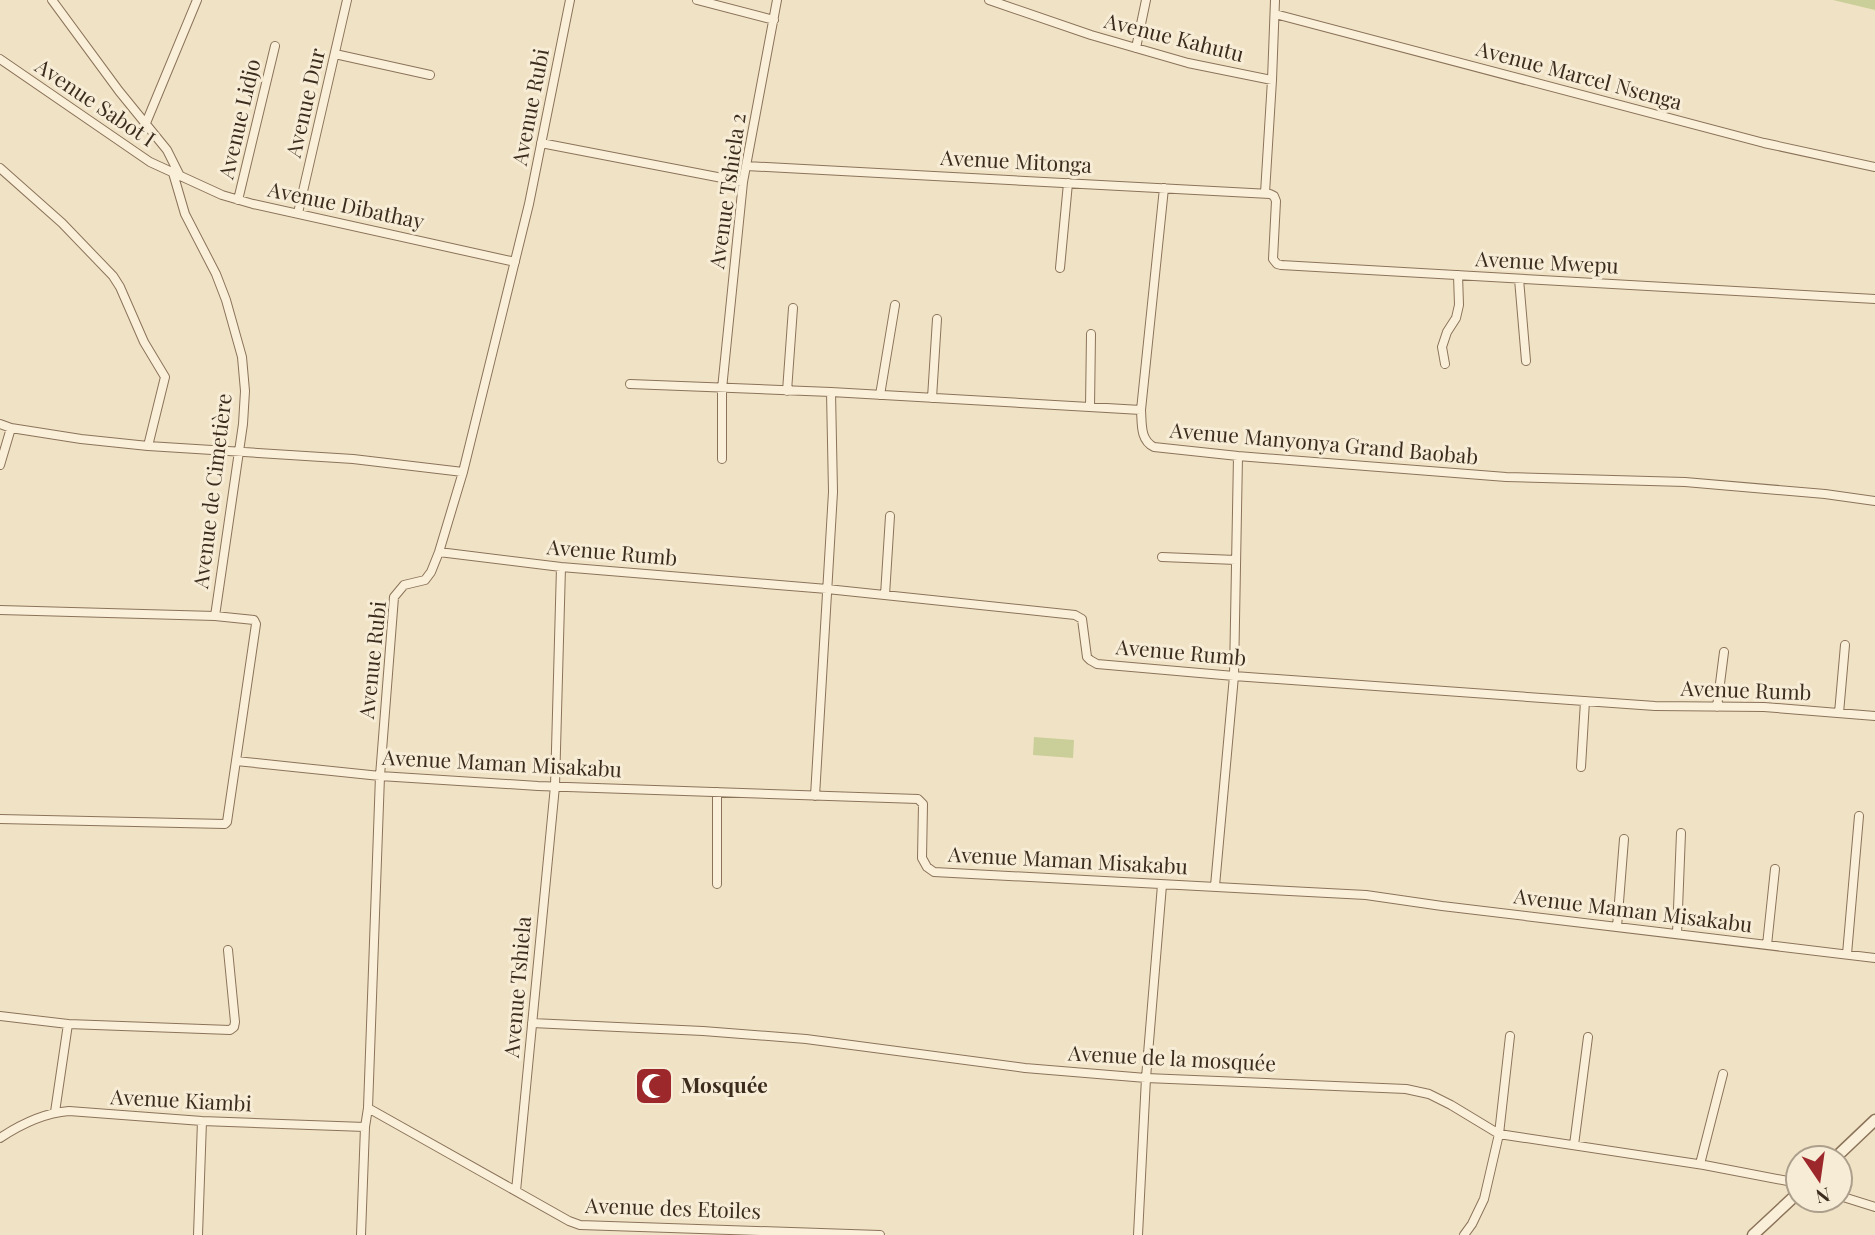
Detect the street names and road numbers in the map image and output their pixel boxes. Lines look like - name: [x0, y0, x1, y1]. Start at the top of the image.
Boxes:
- street label: Avenue Kahutu: [1101, 5, 1247, 67]
- street label: Avenue Marcel Nsenga: [1472, 33, 1686, 115]
- street label: Avenue Dur: [278, 45, 330, 161]
- street label: Avenue Rubi: [504, 46, 554, 168]
- street label: Avenue Sabot I: [30, 50, 162, 152]
- street label: Avenue Lidjo: [210, 56, 265, 182]
- street label: Avenue Tshiela 2: [701, 111, 751, 271]
- street label: Avenue Mitonga: [939, 142, 1093, 178]
- street label: Avenue Dibathay: [265, 174, 427, 234]
- street label: Avenue Mwepu: [1474, 243, 1620, 279]
- street label: Avenue de Cimetière: [185, 392, 237, 591]
- street label: Avenue Manyonya Grand Baobab: [1168, 414, 1479, 469]
- street label: Avenue Rumb: [545, 531, 679, 571]
- street label: Avenue Rubi: [351, 599, 391, 721]
- street label: Avenue Rumb: [1114, 631, 1248, 671]
- street label: Avenue Rumb: [1679, 673, 1812, 705]
- street label: Avenue Maman Misakabu: [380, 742, 623, 782]
- street label: Avenue Maman Misakabu: [946, 839, 1189, 879]
- street label: Avenue Maman Misakabu: [1511, 880, 1754, 938]
- street label: Avenue Tshiela: [496, 914, 536, 1060]
- street label: Avenue de la mosquée: [1066, 1038, 1277, 1076]
- street label: Avenue Kiambi: [109, 1081, 253, 1117]
- street label: Avenue des Etoiles: [584, 1190, 761, 1224]

